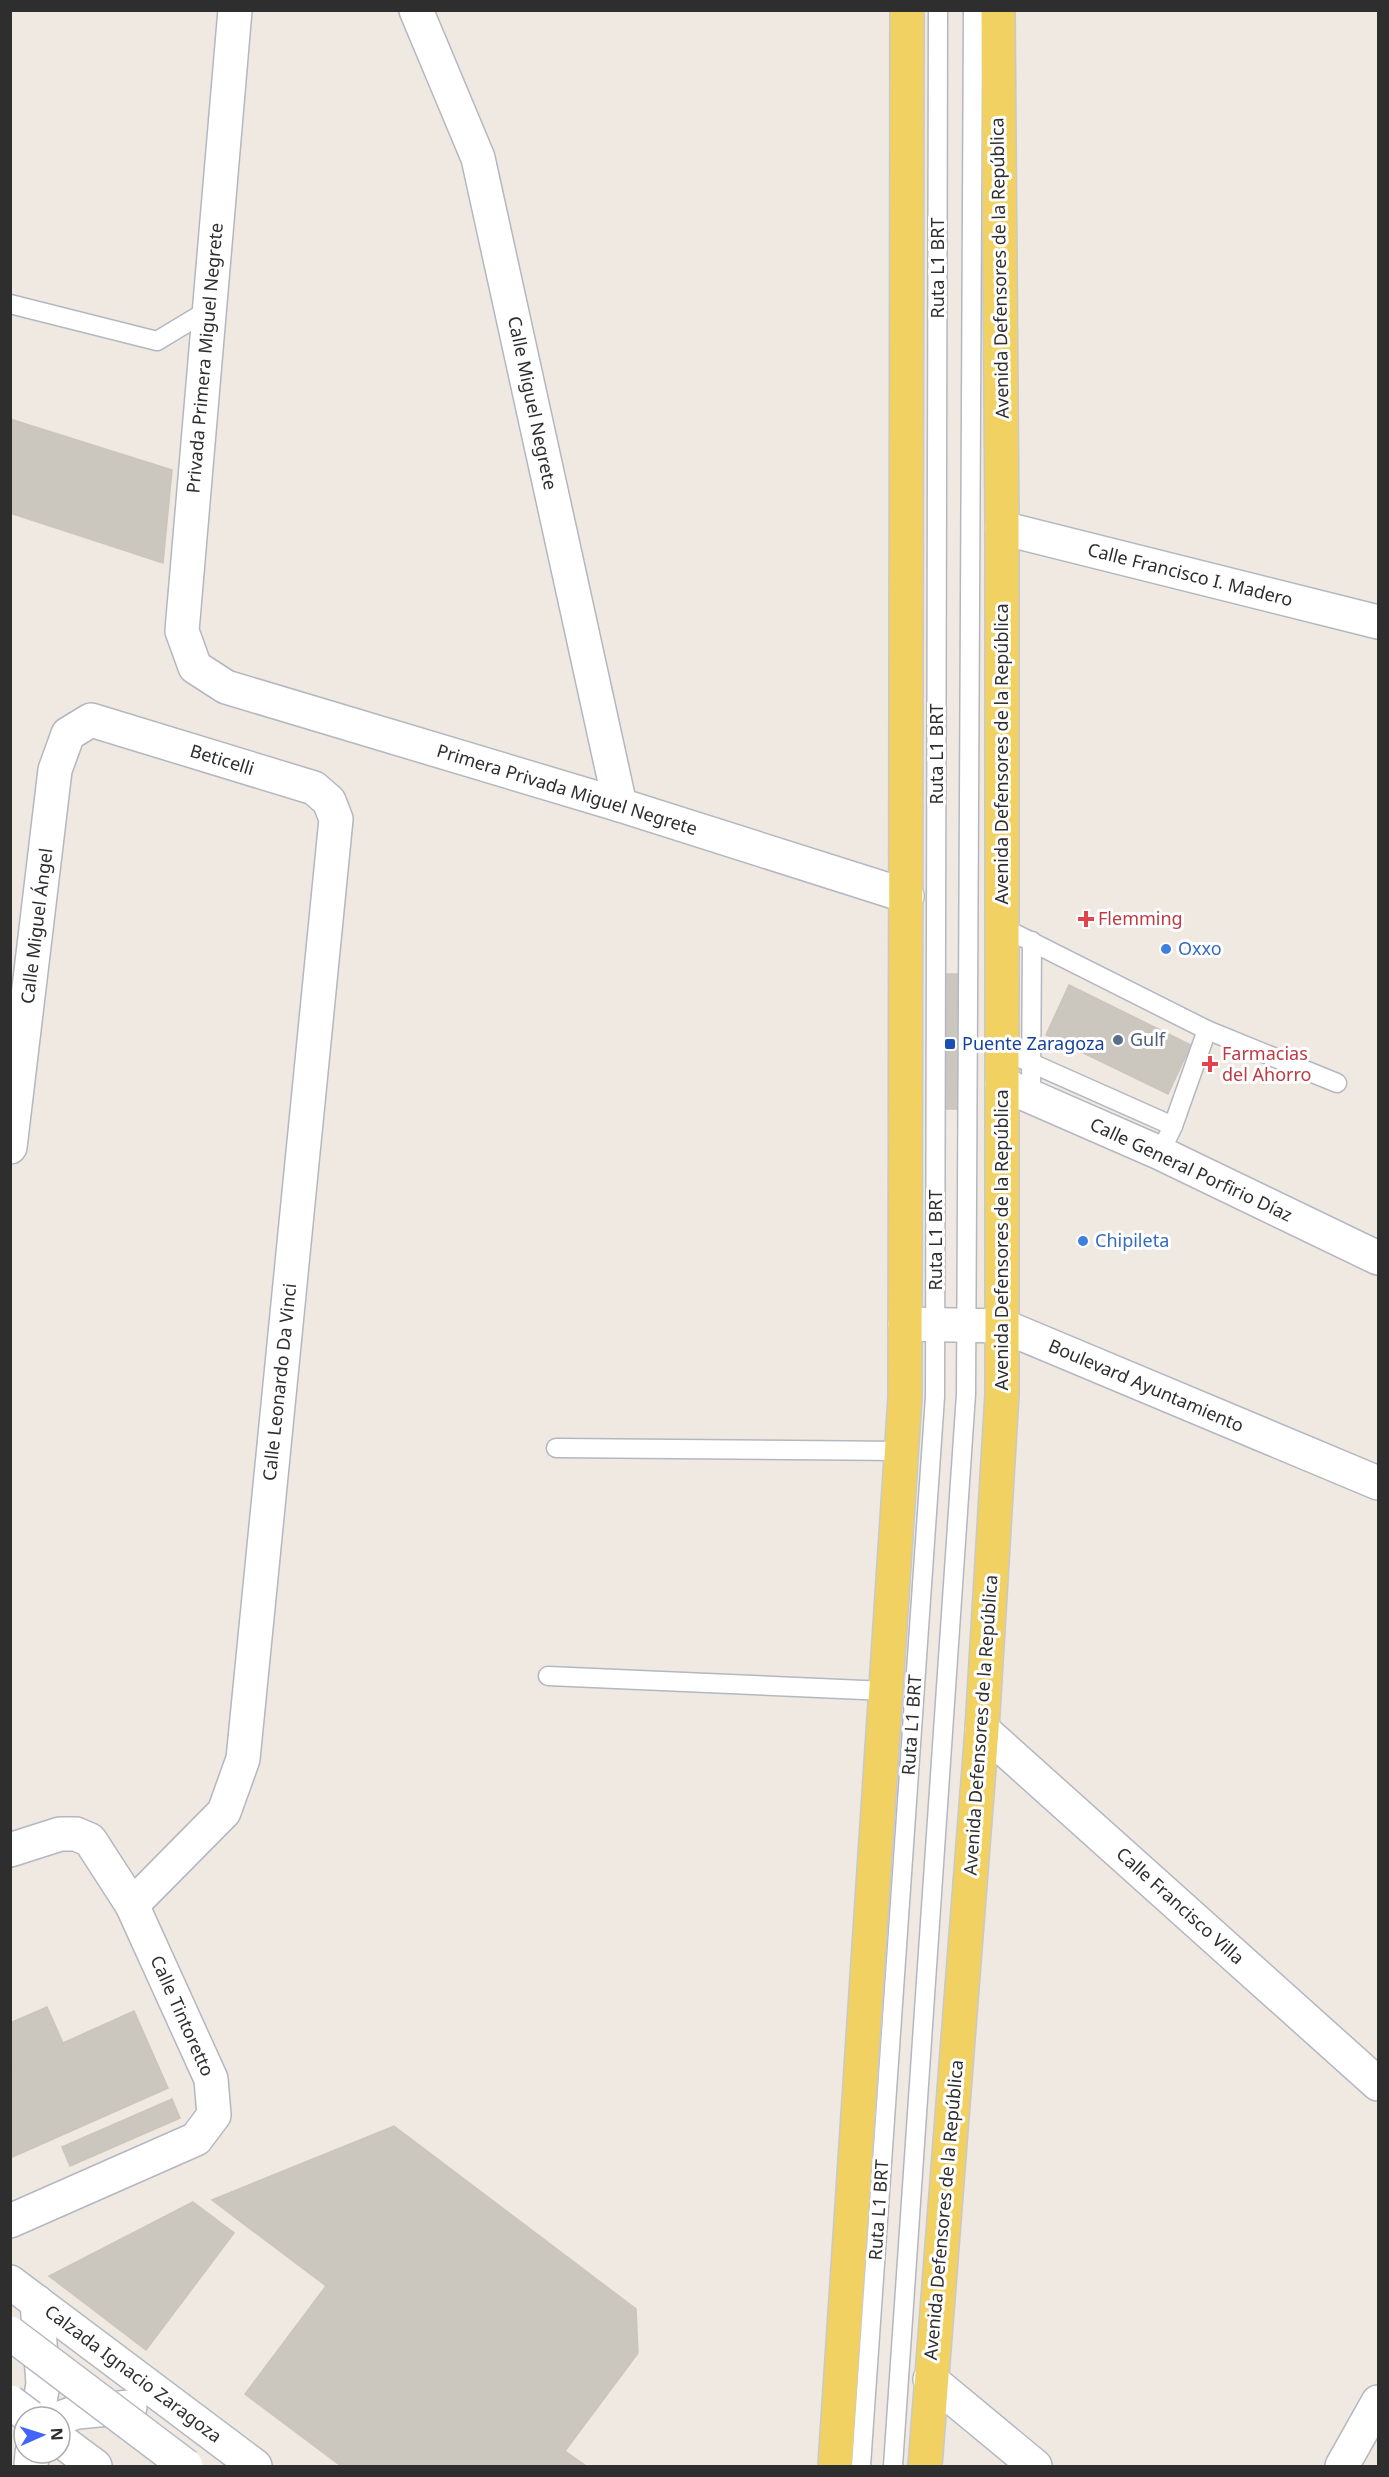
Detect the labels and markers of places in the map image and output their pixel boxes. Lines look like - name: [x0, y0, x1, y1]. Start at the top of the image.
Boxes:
- place label: Flemming: [1098, 906, 1183, 930]
- marker: Flemming: [1079, 912, 1093, 926]
- place label: Oxxo: [1178, 936, 1222, 960]
- marker: Oxxo: [1159, 942, 1173, 956]
- place label: Gulf: [1130, 1027, 1166, 1051]
- place label: Puente Zaragoza: [962, 1031, 1105, 1055]
- marker: Gulf: [1111, 1033, 1125, 1047]
- marker: Puente Zaragoza: [943, 1037, 957, 1051]
- place label: Farmacias del Ahorro: [1222, 1041, 1311, 1086]
- marker: Farmacias del Ahorro: [1203, 1057, 1217, 1071]
- place label: Chipileta: [1095, 1228, 1169, 1252]
- marker: Chipileta: [1076, 1234, 1090, 1248]

